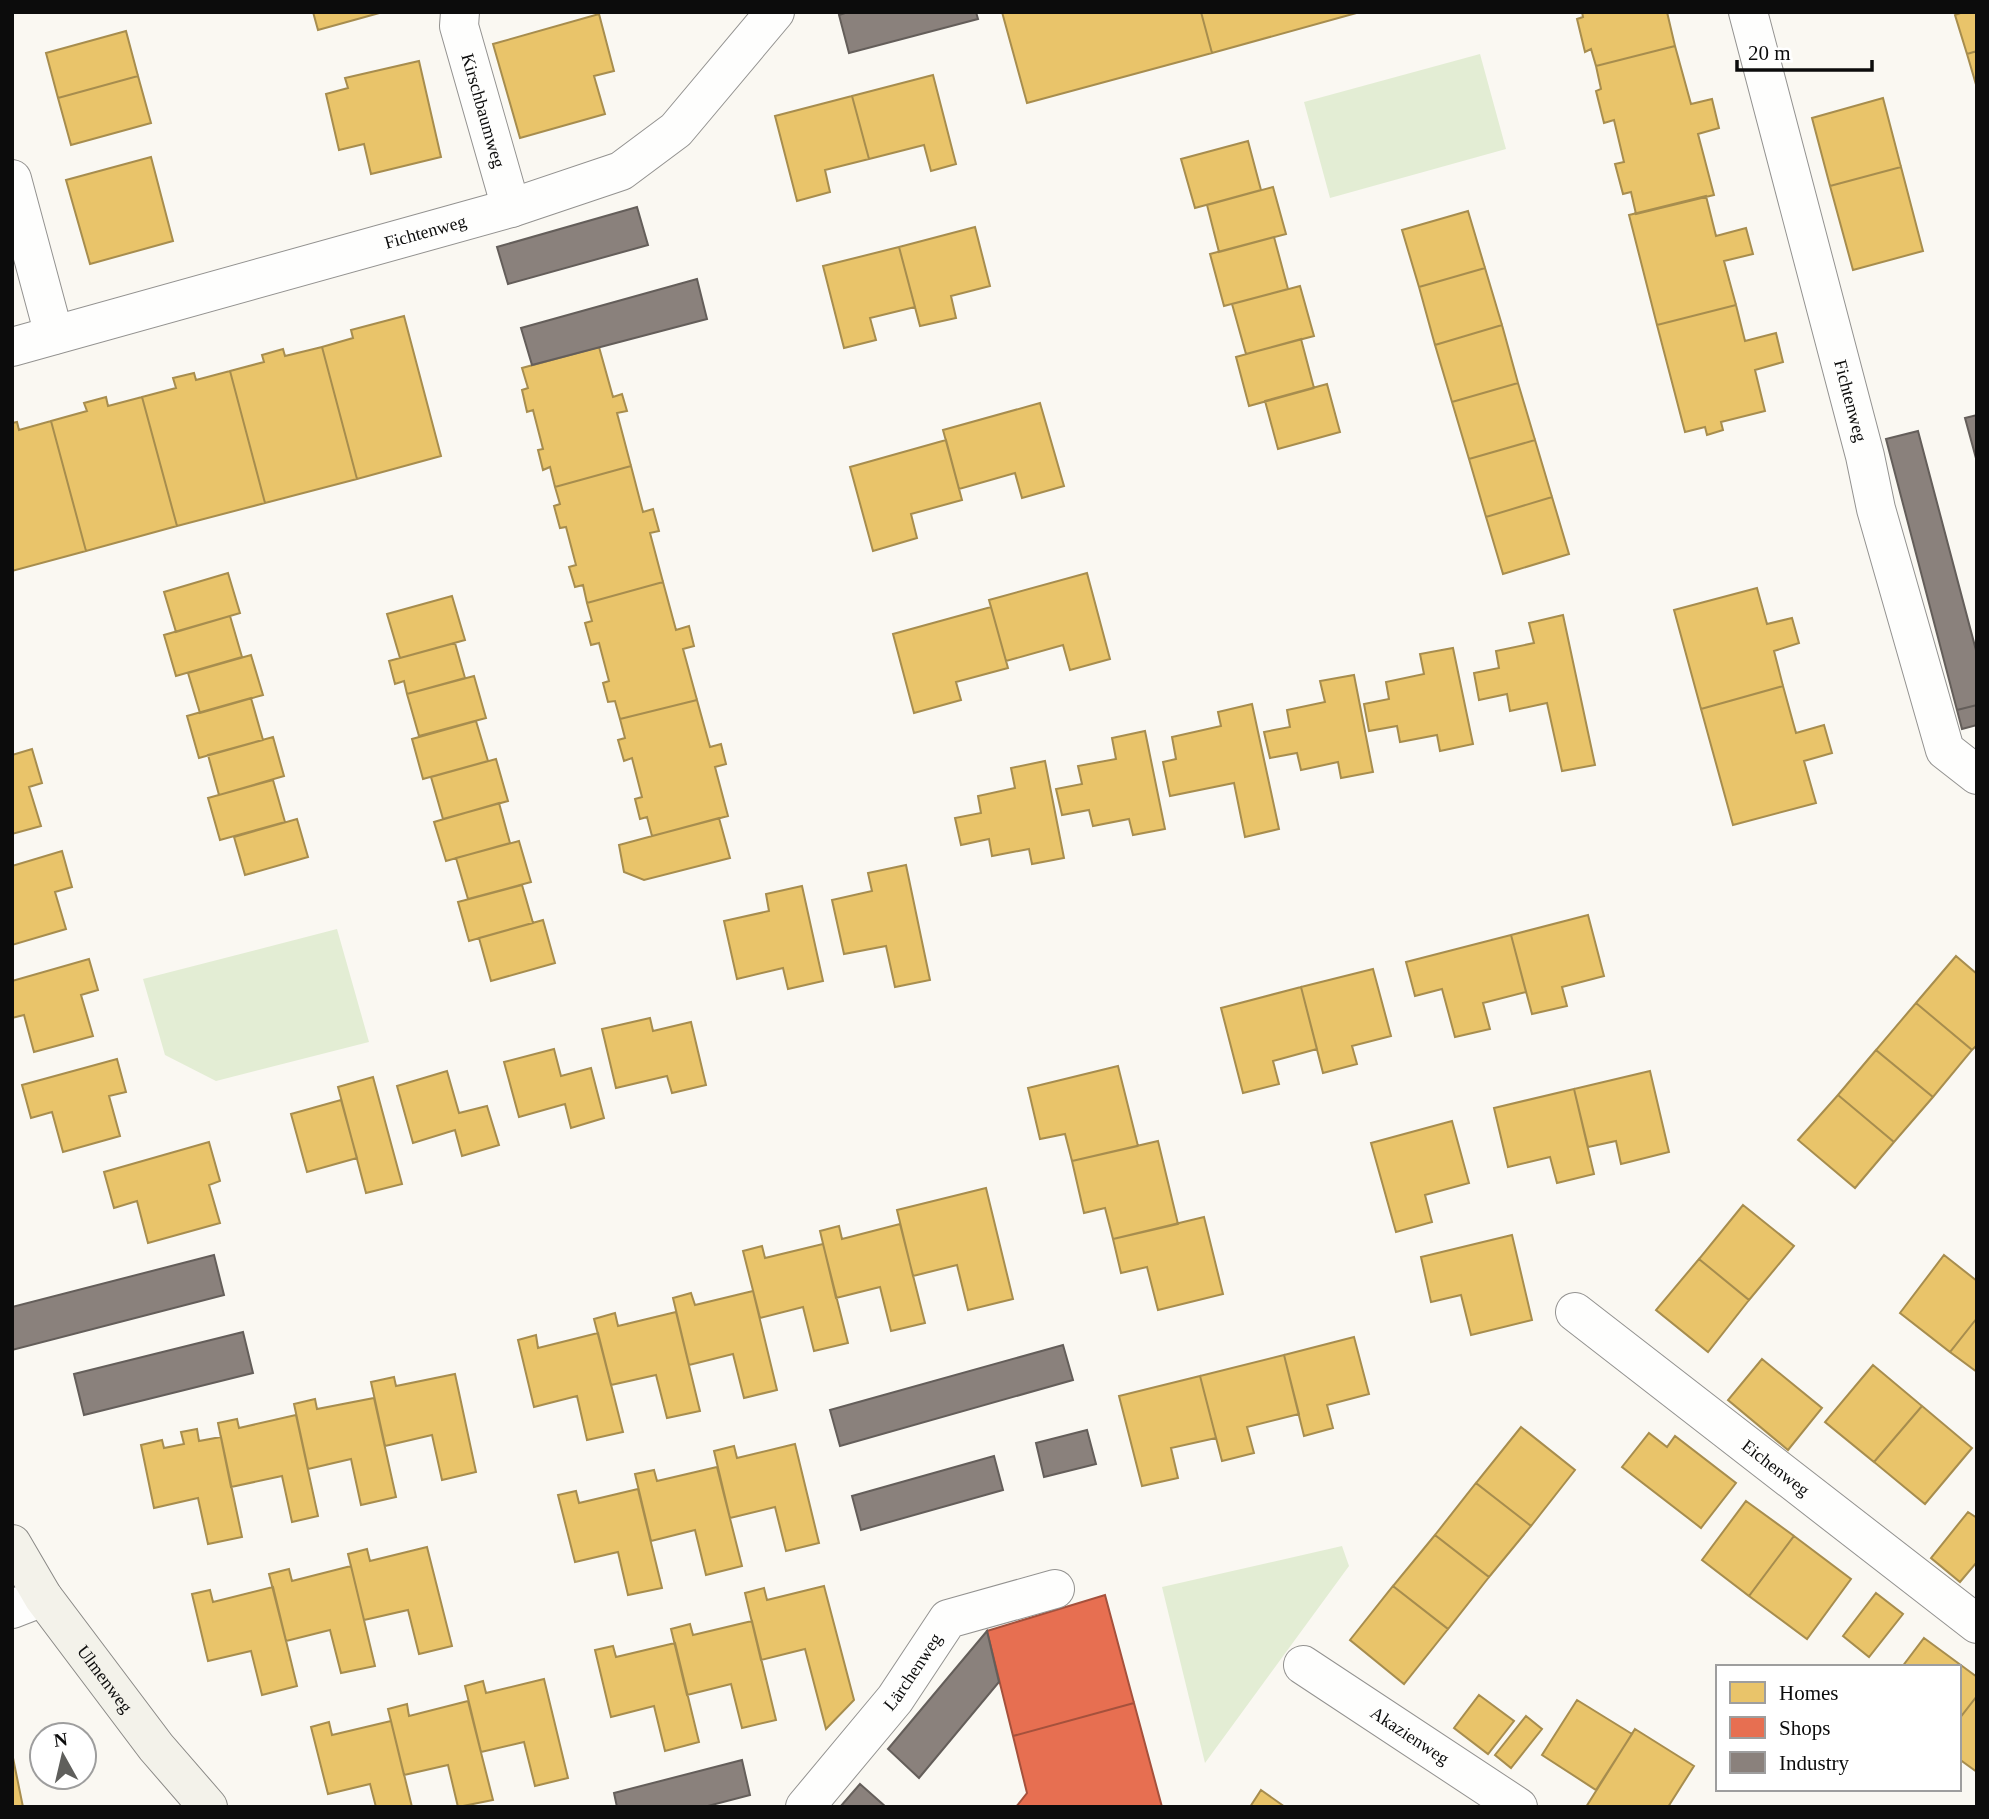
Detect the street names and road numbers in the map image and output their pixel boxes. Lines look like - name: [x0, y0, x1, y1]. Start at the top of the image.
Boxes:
- street label: Kirschbaumweg: [457, 51, 509, 170]
- street label: Fichtenweg: [382, 211, 468, 253]
- street label: Fichtenweg: [1830, 358, 1871, 444]
- street label: Eichenweg: [1738, 1435, 1813, 1500]
- street label: Lärchenweg: [880, 1629, 946, 1715]
- street label: Ulmenweg: [73, 1641, 136, 1717]
- street label: Akazienweg: [1367, 1702, 1453, 1769]

